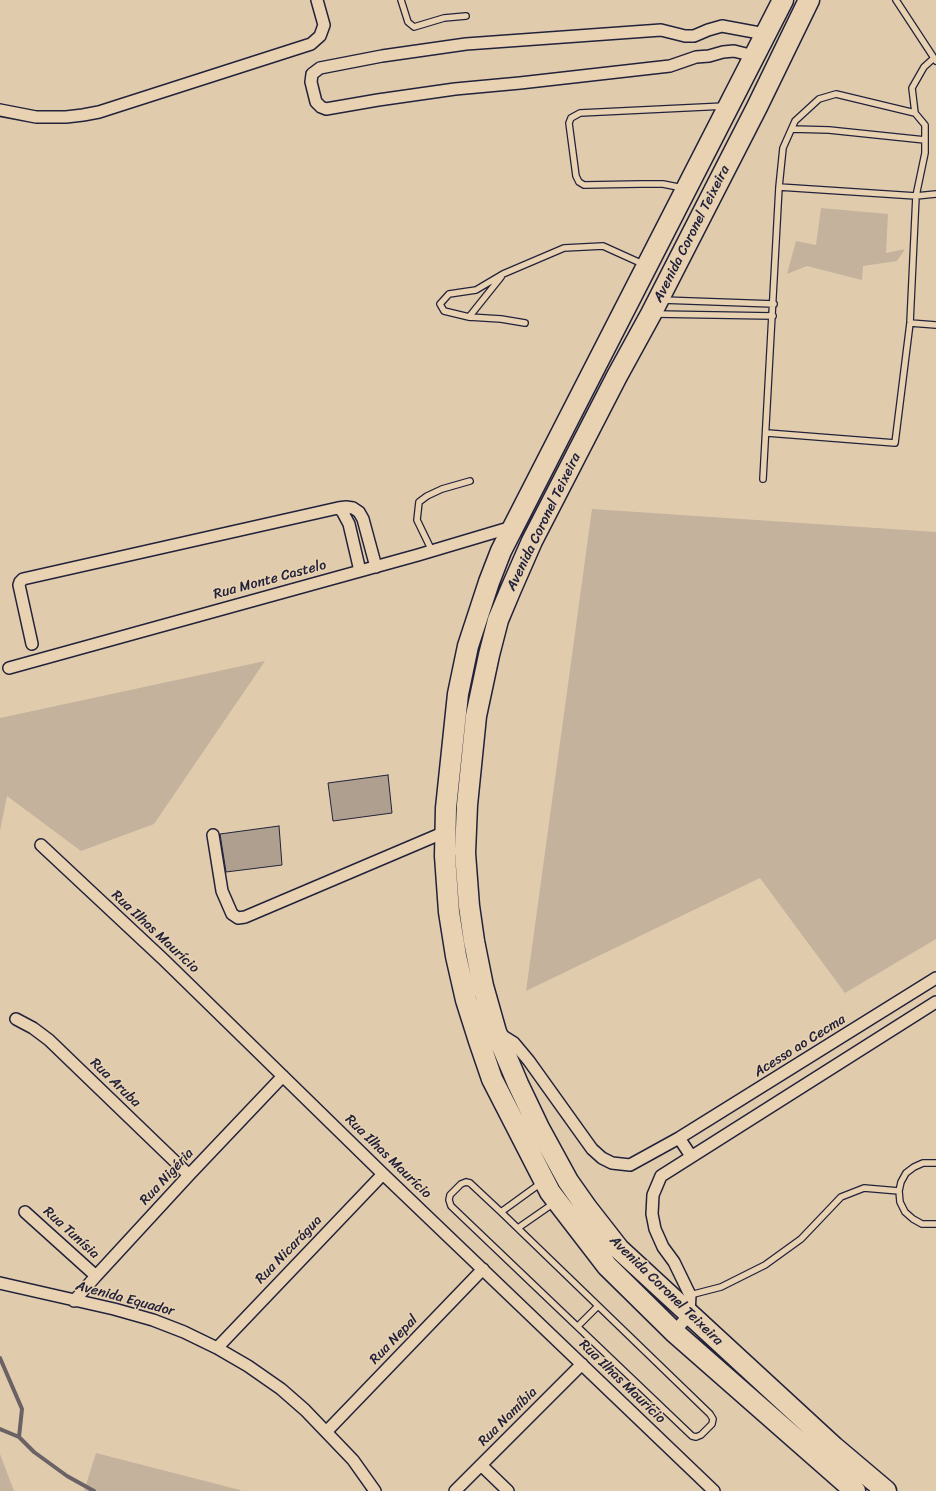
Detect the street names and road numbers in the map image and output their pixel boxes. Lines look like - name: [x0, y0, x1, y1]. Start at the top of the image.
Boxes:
- street label: Avenida Coronel Teixeira: [650, 163, 734, 305]
- street label: Avenida Coronel Teixeira: [503, 450, 585, 594]
- street label: Rua Monte Castelo: [212, 557, 328, 603]
- street label: Rua Ilhas Maurício: [108, 887, 202, 977]
- street label: Acesso ao Cecma: [751, 1011, 849, 1081]
- street label: Rua Aruba: [86, 1055, 144, 1111]
- street label: Rua Ilhas Maurício: [341, 1112, 435, 1202]
- street label: Rua Nigéria: [137, 1145, 197, 1209]
- street label: Rua Tunísia: [40, 1204, 102, 1262]
- street label: Rua Nicarágua: [252, 1212, 326, 1288]
- street label: Avenida Coronel Teixeira: [606, 1232, 726, 1350]
- street label: Avenida Equador: [74, 1278, 176, 1320]
- street label: Rua Nepal: [366, 1312, 422, 1368]
- street label: Rua Ilhas Maurício: [575, 1337, 669, 1427]
- street label: Rua Namíbia: [475, 1384, 541, 1450]

